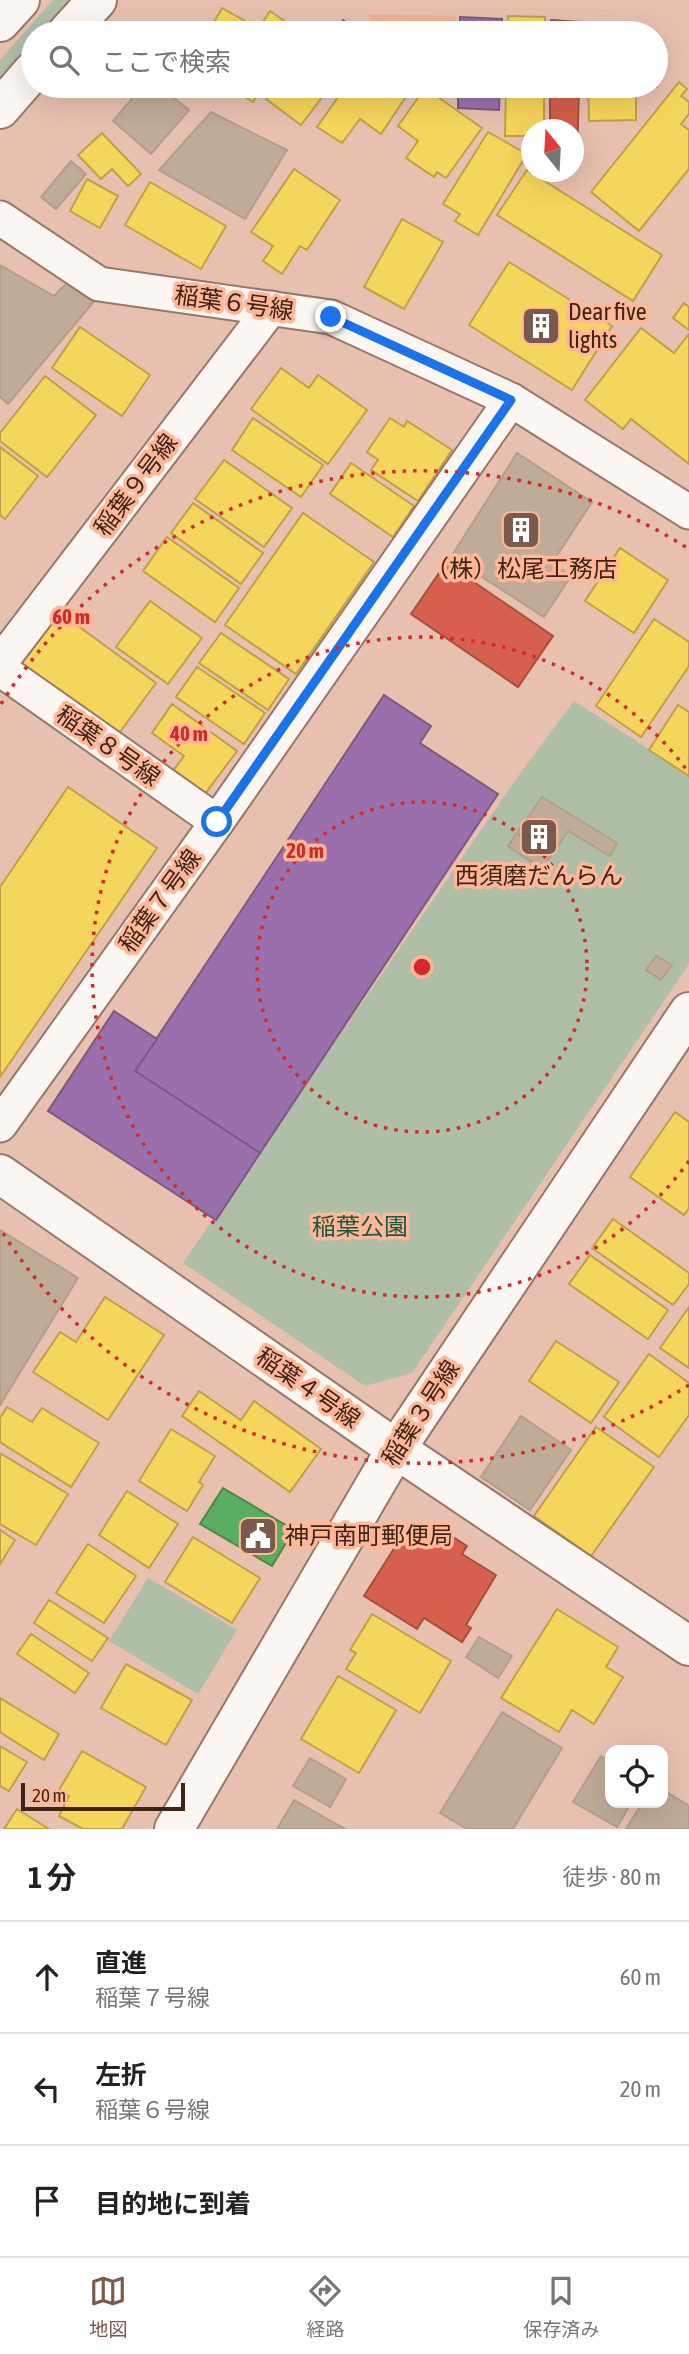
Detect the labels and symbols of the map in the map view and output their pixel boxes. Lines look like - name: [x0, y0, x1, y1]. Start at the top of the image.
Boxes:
- north arrow: [521, 119, 584, 182]
- street label: 稲葉６号線: [173, 281, 295, 324]
- place label: Dear five lights: [568, 298, 647, 353]
- route end: [315, 301, 346, 332]
- building icon: Dear five lights: [520, 305, 562, 347]
- street label: 稲葉９号線: [89, 429, 182, 541]
- building icon: （株）松尾工務店: [500, 509, 542, 551]
- place label: （株）松尾工務店: [425, 555, 617, 582]
- text: 60 m: [52, 604, 90, 628]
- street label: 稲葉８号線: [51, 700, 165, 791]
- text: 40 m: [169, 721, 208, 745]
- route start: [201, 806, 232, 837]
- building icon: 西須磨だんらん: [518, 816, 560, 858]
- text: 20 m: [286, 838, 324, 862]
- street label: 稲葉７号線: [113, 844, 206, 957]
- place label: 西須磨だんらん: [455, 862, 623, 889]
- centre of rings: [410, 955, 434, 979]
- park label: 稲葉公園: [312, 1213, 408, 1240]
- street label: 稲葉４号線: [251, 1342, 365, 1433]
- street label: 稲葉３号線: [377, 1355, 465, 1470]
- public building icon: 神戸南町郵便局: [237, 1515, 279, 1557]
- place label: 神戸南町郵便局: [285, 1522, 453, 1549]
- scale bar: [21, 1780, 186, 1812]

